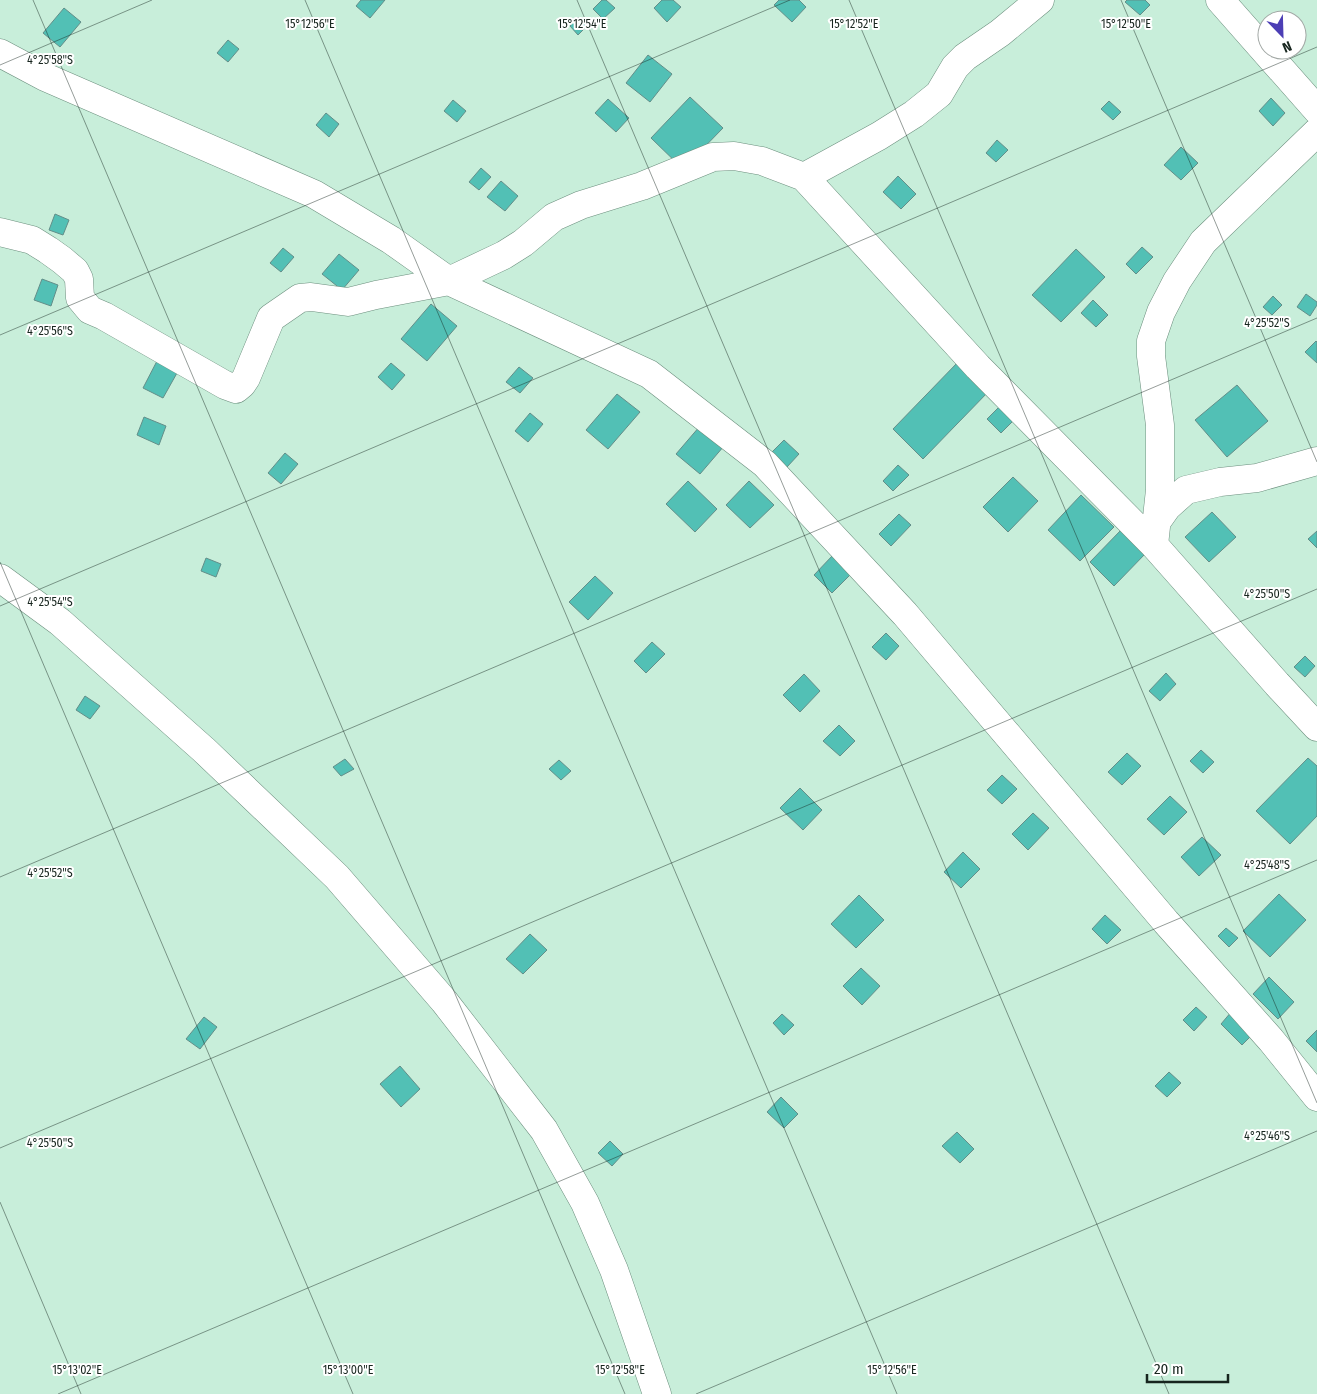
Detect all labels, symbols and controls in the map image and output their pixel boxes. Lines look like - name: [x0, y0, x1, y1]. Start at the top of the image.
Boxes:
- north arrow: [1257, 10, 1307, 60]
- text: 15°12'56"E: [285, 17, 335, 31]
- text: 15°12'54"E: [558, 17, 607, 31]
- text: 15°12'52"E: [830, 17, 879, 31]
- text: 15°12'50"E: [1101, 17, 1151, 31]
- text: N: [1280, 37, 1294, 56]
- text: 4°25'58"S: [27, 53, 73, 67]
- text: 4°25'52"S: [1244, 316, 1290, 330]
- text: 4°25'56"S: [27, 324, 73, 338]
- text: 4°25'50"S: [1244, 587, 1290, 601]
- text: 4°25'54"S: [27, 595, 73, 609]
- text: 4°25'48"S: [1244, 858, 1290, 872]
- text: 4°25'52"S: [27, 866, 73, 880]
- text: 4°25'46"S: [1244, 1129, 1290, 1143]
- text: 4°25'50"S: [27, 1136, 73, 1150]
- scale bar: [1147, 1352, 1228, 1384]
- text: 20 m: [1154, 1360, 1184, 1378]
- text: 15°13'02"E: [52, 1363, 102, 1377]
- text: 15°13'00"E: [323, 1363, 374, 1377]
- text: 15°12'58"E: [595, 1363, 645, 1377]
- text: 15°12'56"E: [867, 1363, 917, 1377]

